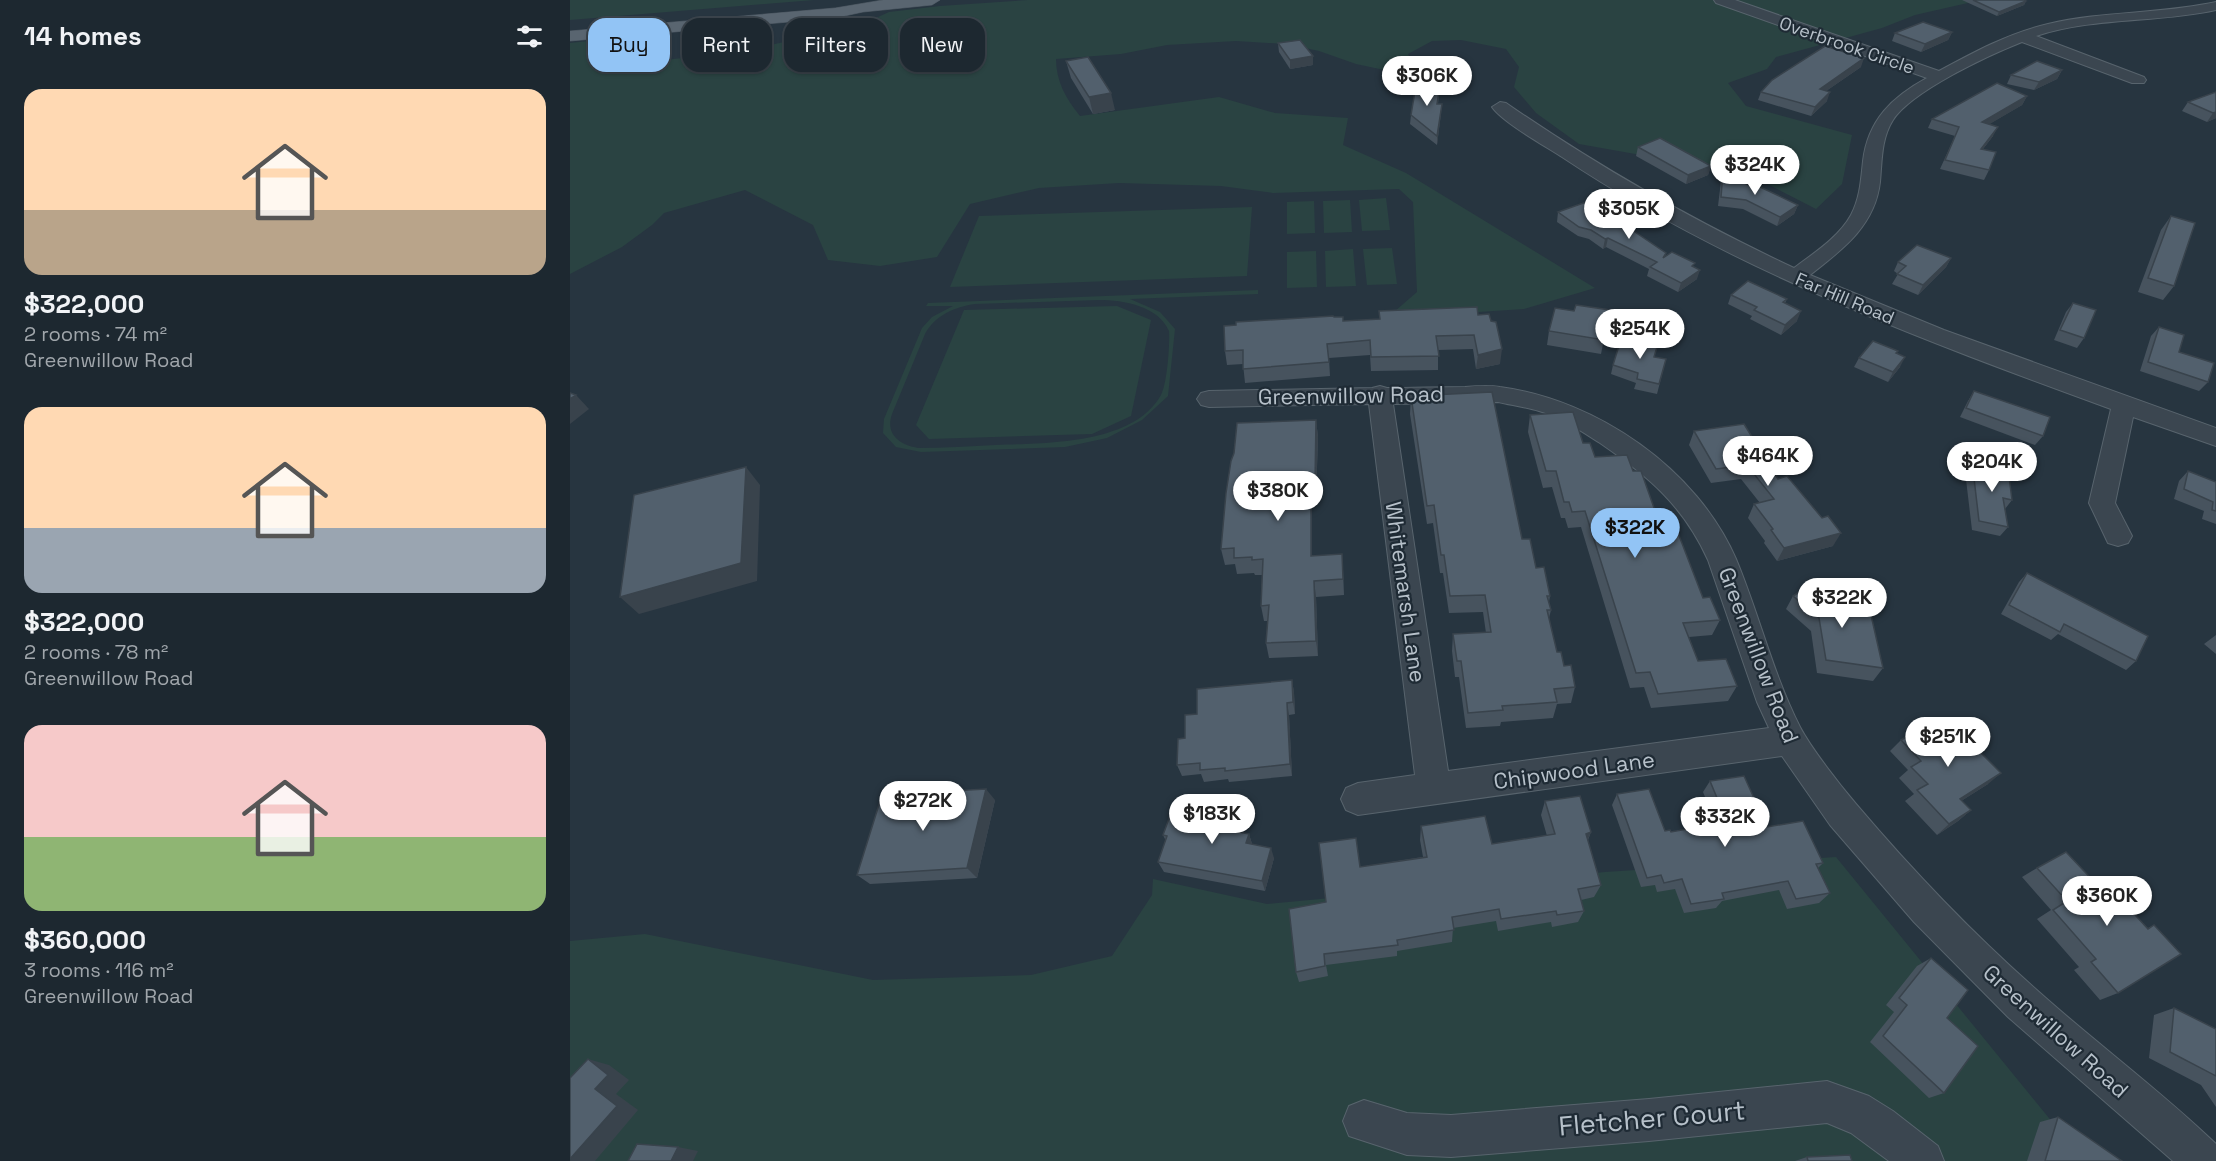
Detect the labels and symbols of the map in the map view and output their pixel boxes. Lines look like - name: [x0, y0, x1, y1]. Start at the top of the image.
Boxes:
- street label: Overbrook Circle: [1776, 11, 1918, 79]
- pin: $306K: [1385, 56, 1469, 107]
- pin: $324K: [1713, 145, 1797, 196]
- pin: $305K: [1587, 189, 1671, 240]
- street label: Far Hill Road: [1792, 267, 1898, 329]
- pin: $254K: [1598, 309, 1682, 360]
- street label: Greenwillow Road: [1258, 379, 1444, 411]
- pin: $464K: [1726, 436, 1810, 487]
- pin: $204K: [1950, 442, 2034, 493]
- pin: $380K: [1236, 471, 1320, 522]
- street label: Whitemarsh Lane: [1379, 500, 1433, 684]
- pin: $322K: [1593, 508, 1677, 559]
- street label: Greenwillow Road: [1713, 563, 1805, 747]
- pin: $322K: [1800, 578, 1884, 629]
- pin: $251K: [1906, 717, 1990, 768]
- street label: Chipwood Lane: [1492, 745, 1656, 795]
- pin: $272K: [881, 781, 965, 832]
- pin: $183K: [1170, 794, 1254, 845]
- pin: $332K: [1683, 797, 1767, 848]
- pin: $360K: [2065, 876, 2149, 927]
- street label: Greenwillow Road: [1977, 958, 2135, 1104]
- street label: Fletcher Court: [1557, 1092, 1747, 1144]

